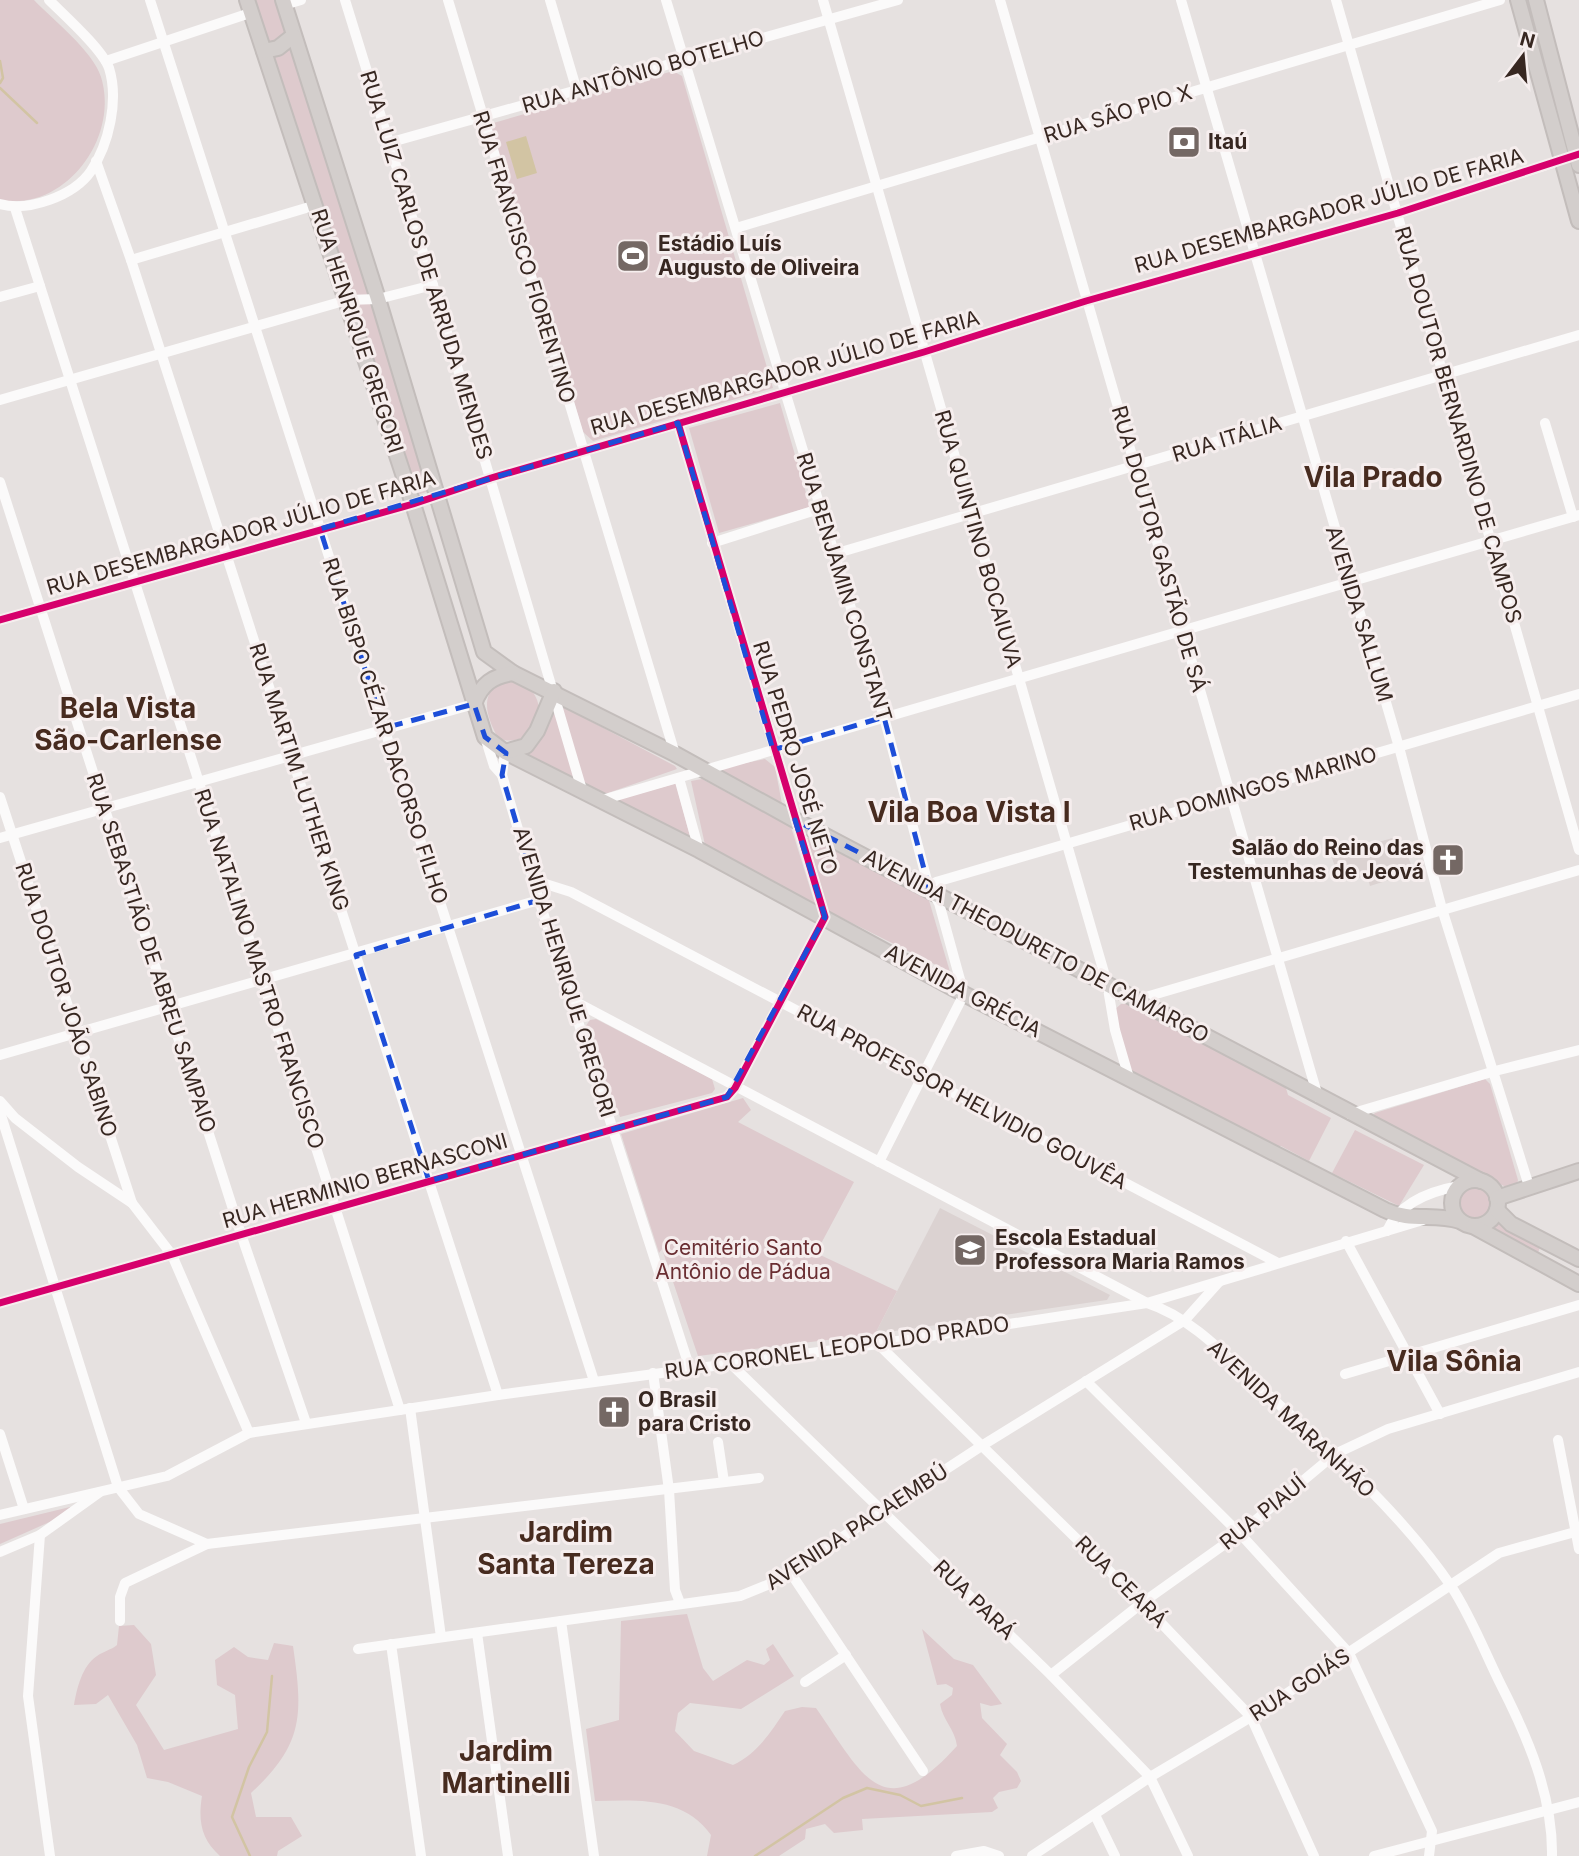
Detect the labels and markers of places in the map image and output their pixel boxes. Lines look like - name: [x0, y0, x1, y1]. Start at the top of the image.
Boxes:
- bank icon: Itaú: [1165, 123, 1203, 161]
- place label: Itaú: [1208, 129, 1247, 154]
- place label: Estádio Luís Augusto de Oliveira: [658, 231, 859, 280]
- sports icon: Estádio Luís Augusto de Oliveira: [614, 237, 652, 275]
- place label: Salão do Reino das Testemunhas de Jeová: [1187, 835, 1424, 884]
- church icon: Salão do Reino das Testemunhas de Jeová: [1429, 841, 1467, 879]
- place label: Escola Estadual Professora Maria Ramos: [995, 1225, 1245, 1274]
- school or university icon: Escola Estadual Professora Maria Ramos: [951, 1231, 989, 1269]
- place label: O Brasil para Cristo: [638, 1387, 751, 1436]
- church icon: O Brasil para Cristo: [595, 1393, 633, 1431]

